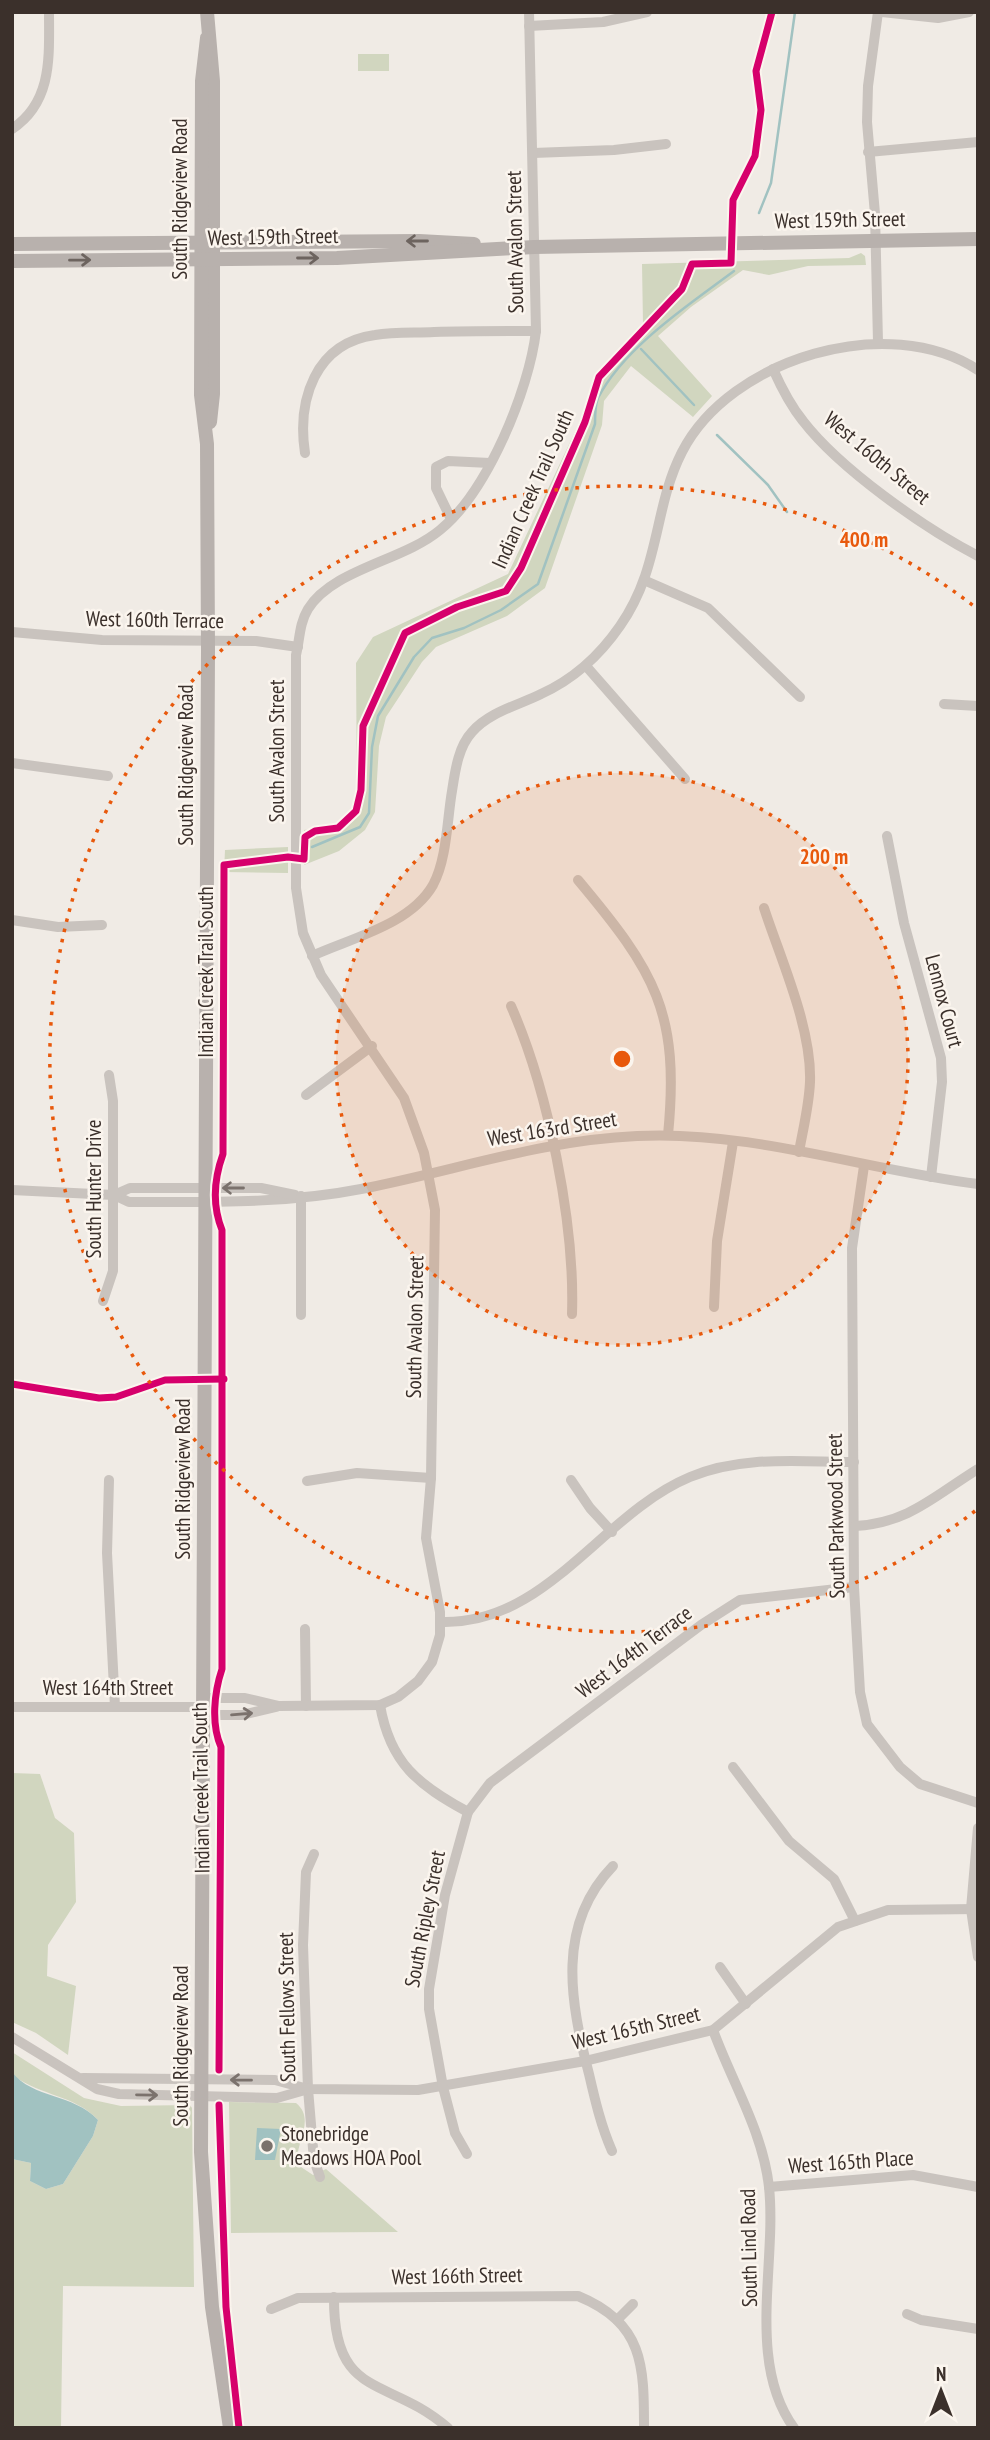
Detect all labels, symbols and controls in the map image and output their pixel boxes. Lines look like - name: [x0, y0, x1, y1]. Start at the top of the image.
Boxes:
- street label: South Ridgeview Road: [166, 118, 193, 280]
- street label: South Avalon Street: [500, 170, 529, 314]
- street label: West 159th Street: [774, 205, 906, 234]
- street label: West 159th Street: [207, 222, 339, 251]
- one-way arrow: [406, 234, 429, 248]
- one-way arrow: [296, 251, 319, 265]
- one-way arrow: [69, 253, 92, 267]
- street label: Indian Creek Trail South: [485, 405, 580, 573]
- street label: West 160th Street: [819, 405, 936, 510]
- text: 400 m: [840, 526, 888, 553]
- street label: West 160th Terrace: [86, 605, 224, 634]
- street label: South Avalon Street: [263, 679, 290, 823]
- street label: South Ridgeview Road: [172, 684, 199, 846]
- text: 200 m: [800, 843, 848, 870]
- street label: Indian Creek Trail South: [192, 886, 219, 1058]
- street label: Lennox Court: [919, 951, 970, 1051]
- centre of rings: [610, 1047, 634, 1071]
- street label: West 163rd Street: [485, 1105, 619, 1152]
- street label: South Hunter Drive: [80, 1120, 107, 1258]
- one-way arrow: [222, 1181, 245, 1195]
- street label: South Avalon Street: [400, 1255, 429, 1399]
- street label: South Ridgeview Road: [169, 1398, 196, 1560]
- street label: South Parkwood Street: [821, 1433, 850, 1599]
- street label: West 164th Terrace: [570, 1599, 697, 1704]
- street label: West 164th Street: [43, 1674, 174, 1701]
- street label: Indian Creek Trail South: [186, 1702, 215, 1874]
- one-way arrow: [230, 1707, 253, 1720]
- street label: South Ripley Street: [398, 1848, 451, 1990]
- street label: South Fellows Street: [272, 1932, 301, 2082]
- street label: South Ridgeview Road: [167, 1965, 194, 2127]
- street label: West 165th Street: [569, 2000, 703, 2055]
- one-way arrow: [229, 2073, 252, 2087]
- one-way arrow: [135, 2088, 158, 2102]
- place label: Stonebridge Meadows HOA Pool: [281, 2120, 421, 2171]
- marker: Stonebridge Meadows HOA Pool: [259, 2138, 275, 2154]
- street label: West 165th Place: [787, 2144, 915, 2179]
- street label: South Lind Road: [734, 2189, 763, 2307]
- street label: West 166th Street: [391, 2261, 523, 2290]
- north arrow: [906, 2356, 976, 2426]
- text: N: [936, 2362, 946, 2386]

